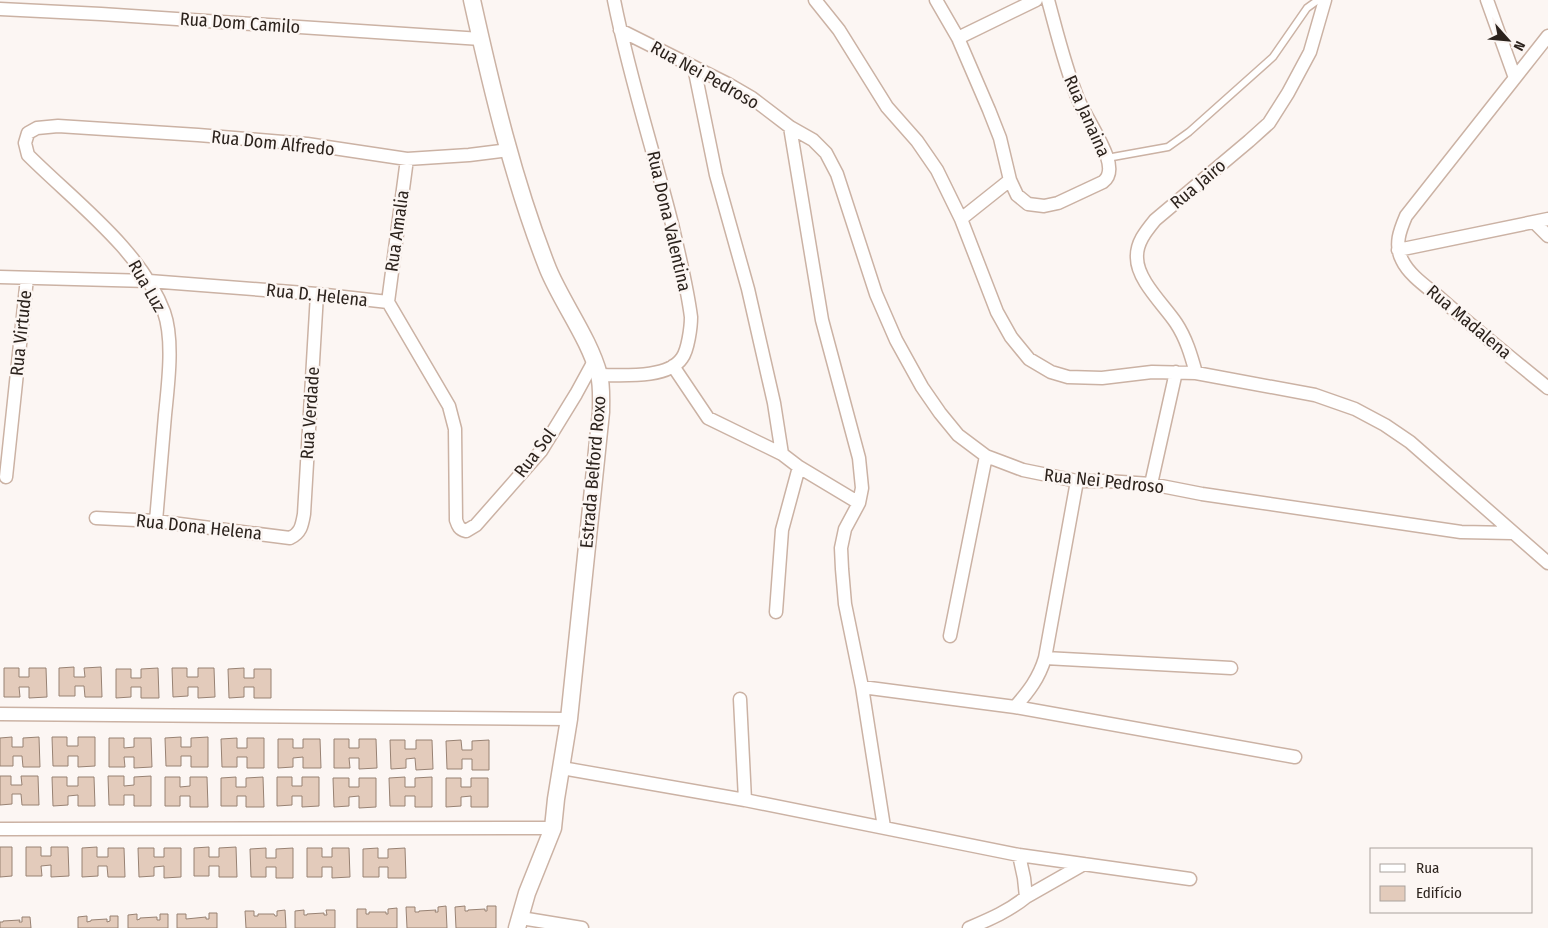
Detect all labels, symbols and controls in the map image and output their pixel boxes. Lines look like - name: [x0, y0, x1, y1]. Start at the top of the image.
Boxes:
- street label: Rua Dom Camilo: [179, 8, 301, 38]
- north arrow: [1483, 15, 1533, 65]
- street label: Rua Nei Pedroso: [647, 36, 763, 114]
- text: N: [1510, 38, 1529, 53]
- street label: Rua Janaina: [1059, 72, 1115, 160]
- street label: Rua Dom Alfredo: [210, 126, 336, 160]
- street label: Rua Dona Valentina: [642, 149, 696, 294]
- street label: Rua Jairo: [1166, 154, 1230, 214]
- street label: Rua Amalia: [380, 189, 414, 273]
- street label: Rua Luz: [123, 256, 171, 316]
- street label: Rua D. Helena: [265, 279, 369, 311]
- street label: Rua Madalena: [1422, 280, 1516, 364]
- street label: Rua Virtude: [6, 289, 36, 377]
- street label: Rua Verdade: [296, 366, 324, 460]
- street label: Estrada Belford Roxo: [575, 395, 611, 549]
- street label: Rua Sol: [510, 424, 561, 482]
- street label: Rua Nei Pedroso: [1043, 464, 1165, 498]
- street label: Rua Dona Helena: [135, 509, 263, 545]
- legend: [1370, 848, 1533, 913]
- text: Rua: [1416, 859, 1439, 877]
- text: Edifício: [1416, 884, 1462, 902]

